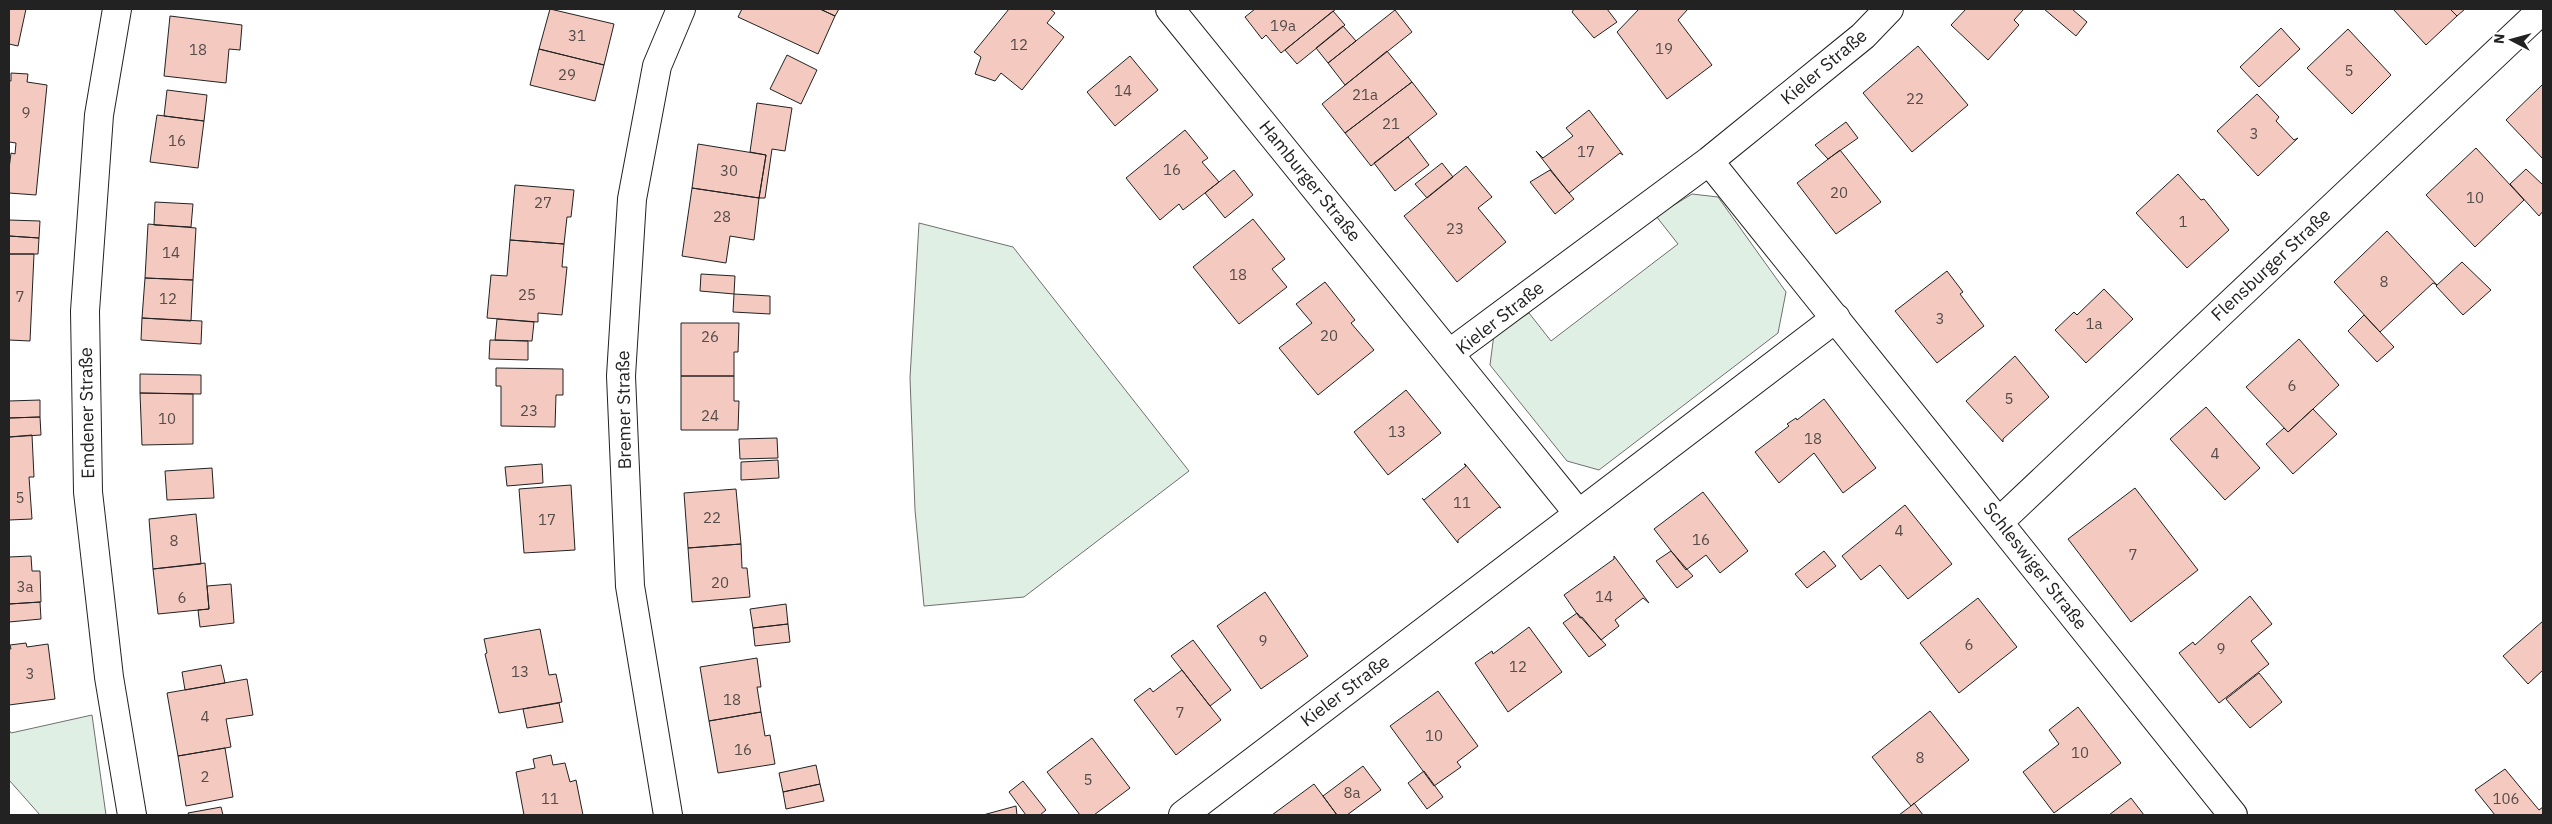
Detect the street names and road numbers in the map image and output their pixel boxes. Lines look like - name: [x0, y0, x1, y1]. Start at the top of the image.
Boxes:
- street label: Kieler Straße: [1776, 24, 1872, 109]
- street label: Hamburger Straße: [1254, 115, 1366, 246]
- street label: Flensburger Straße: [2206, 203, 2335, 326]
- street label: Kieler Straße: [1451, 276, 1549, 359]
- street label: Emdener Straße: [74, 347, 99, 479]
- street label: Bremer Straße: [611, 350, 636, 470]
- street label: Schleswiger Straße: [1978, 497, 2093, 634]
- street label: Kieler Straße: [1296, 650, 1394, 732]

